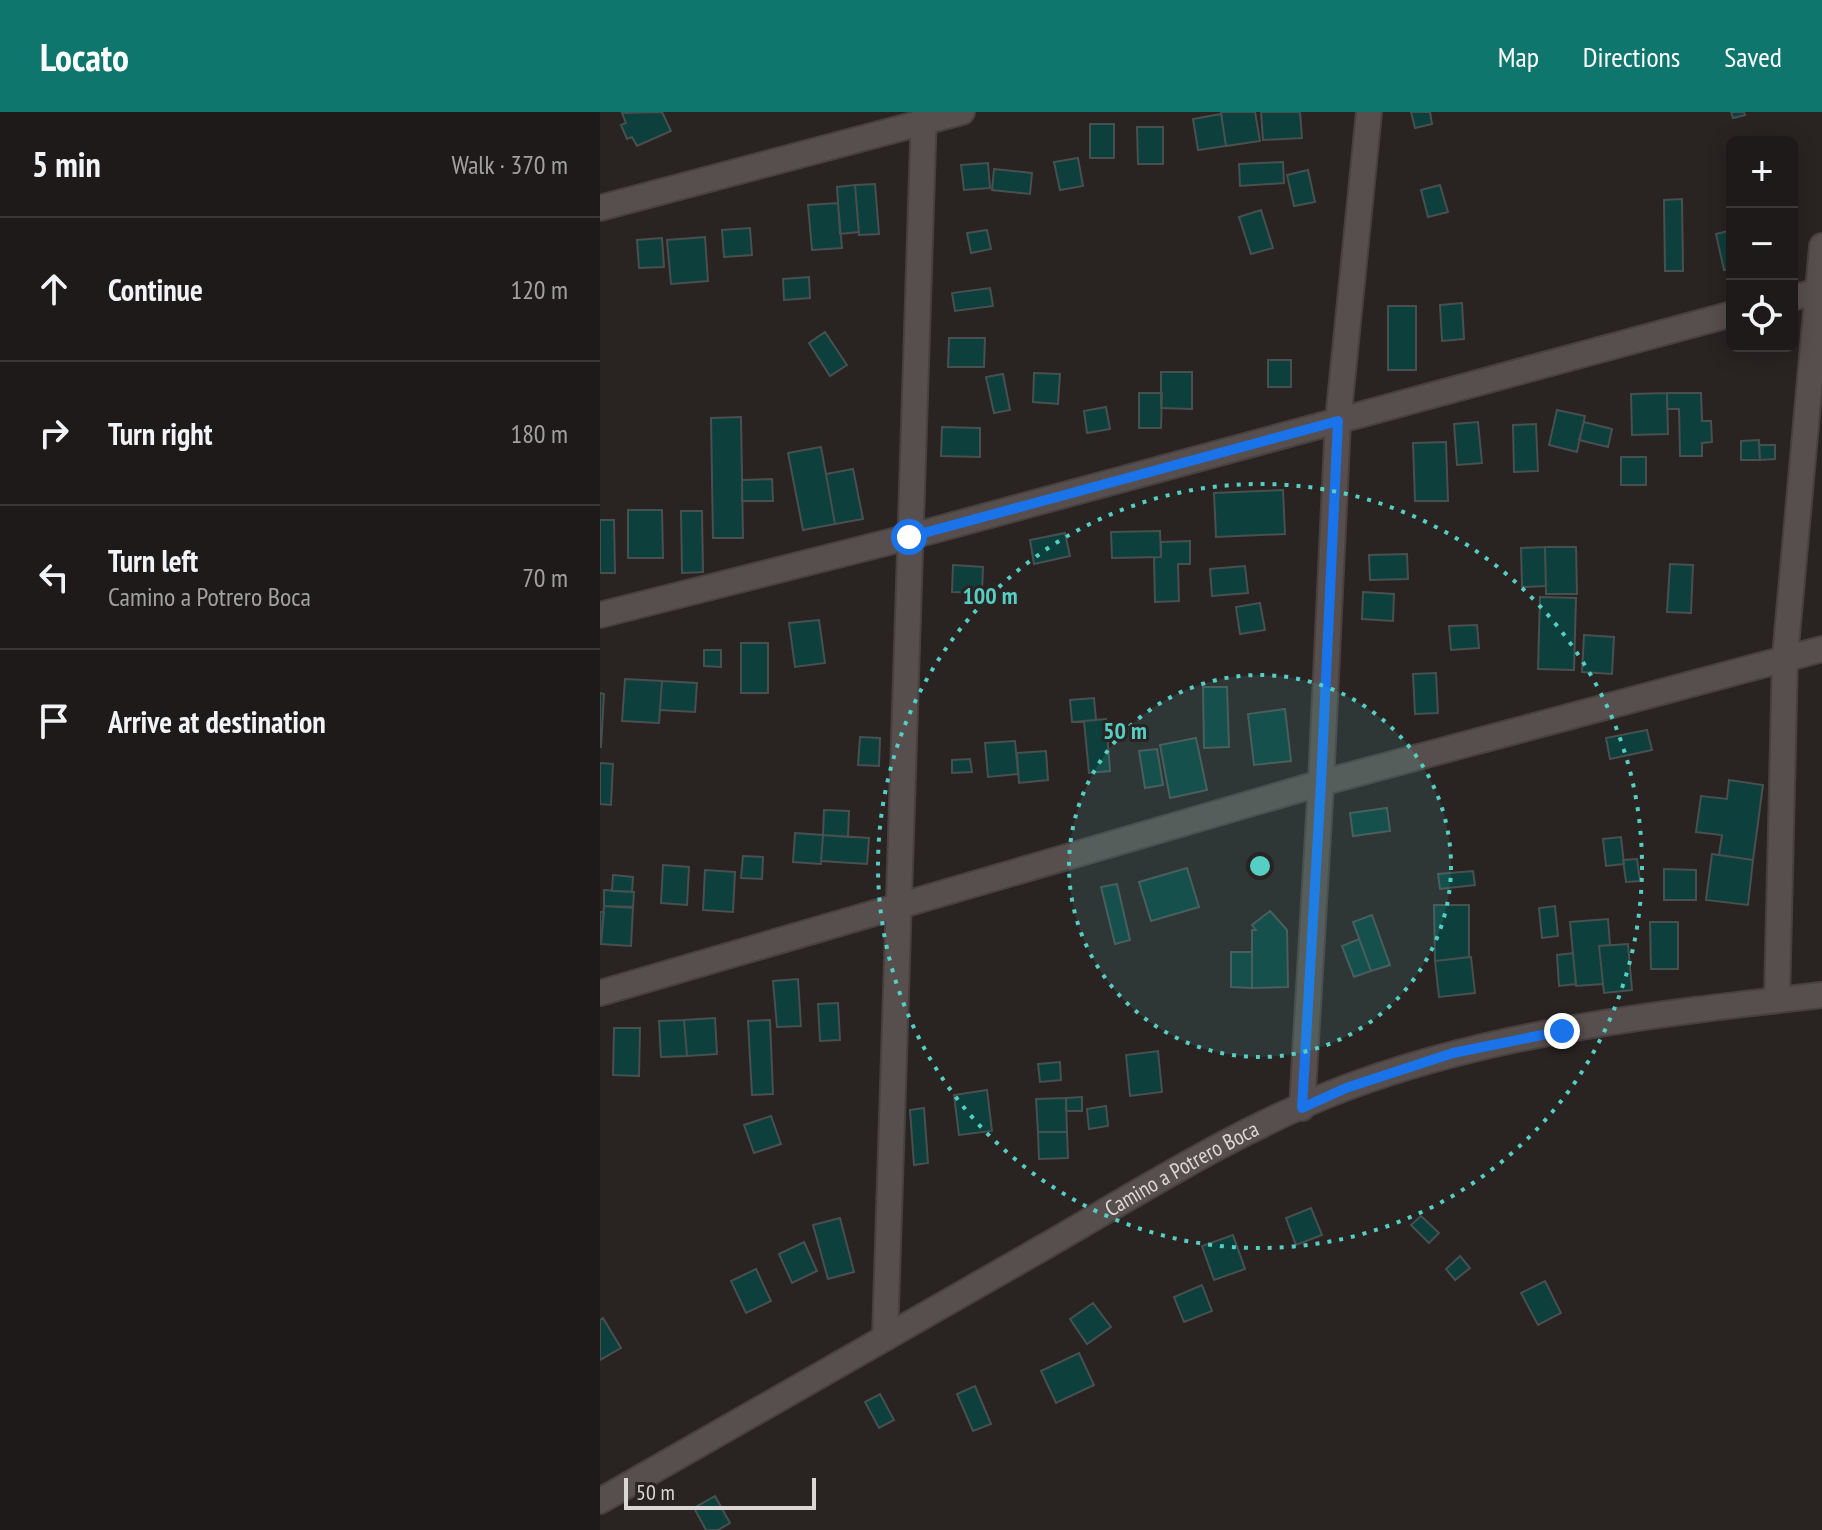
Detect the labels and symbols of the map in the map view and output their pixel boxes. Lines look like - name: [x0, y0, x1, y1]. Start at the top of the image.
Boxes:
- route start: [891, 519, 927, 555]
- text: 100 m: [962, 580, 1018, 611]
- text: 50 m: [1103, 715, 1147, 746]
- centre of rings: [1246, 852, 1274, 880]
- route end: [1544, 1013, 1580, 1049]
- street label: Camino a Potrero Boca: [1100, 1114, 1263, 1222]
- scale bar: [624, 1474, 816, 1510]

